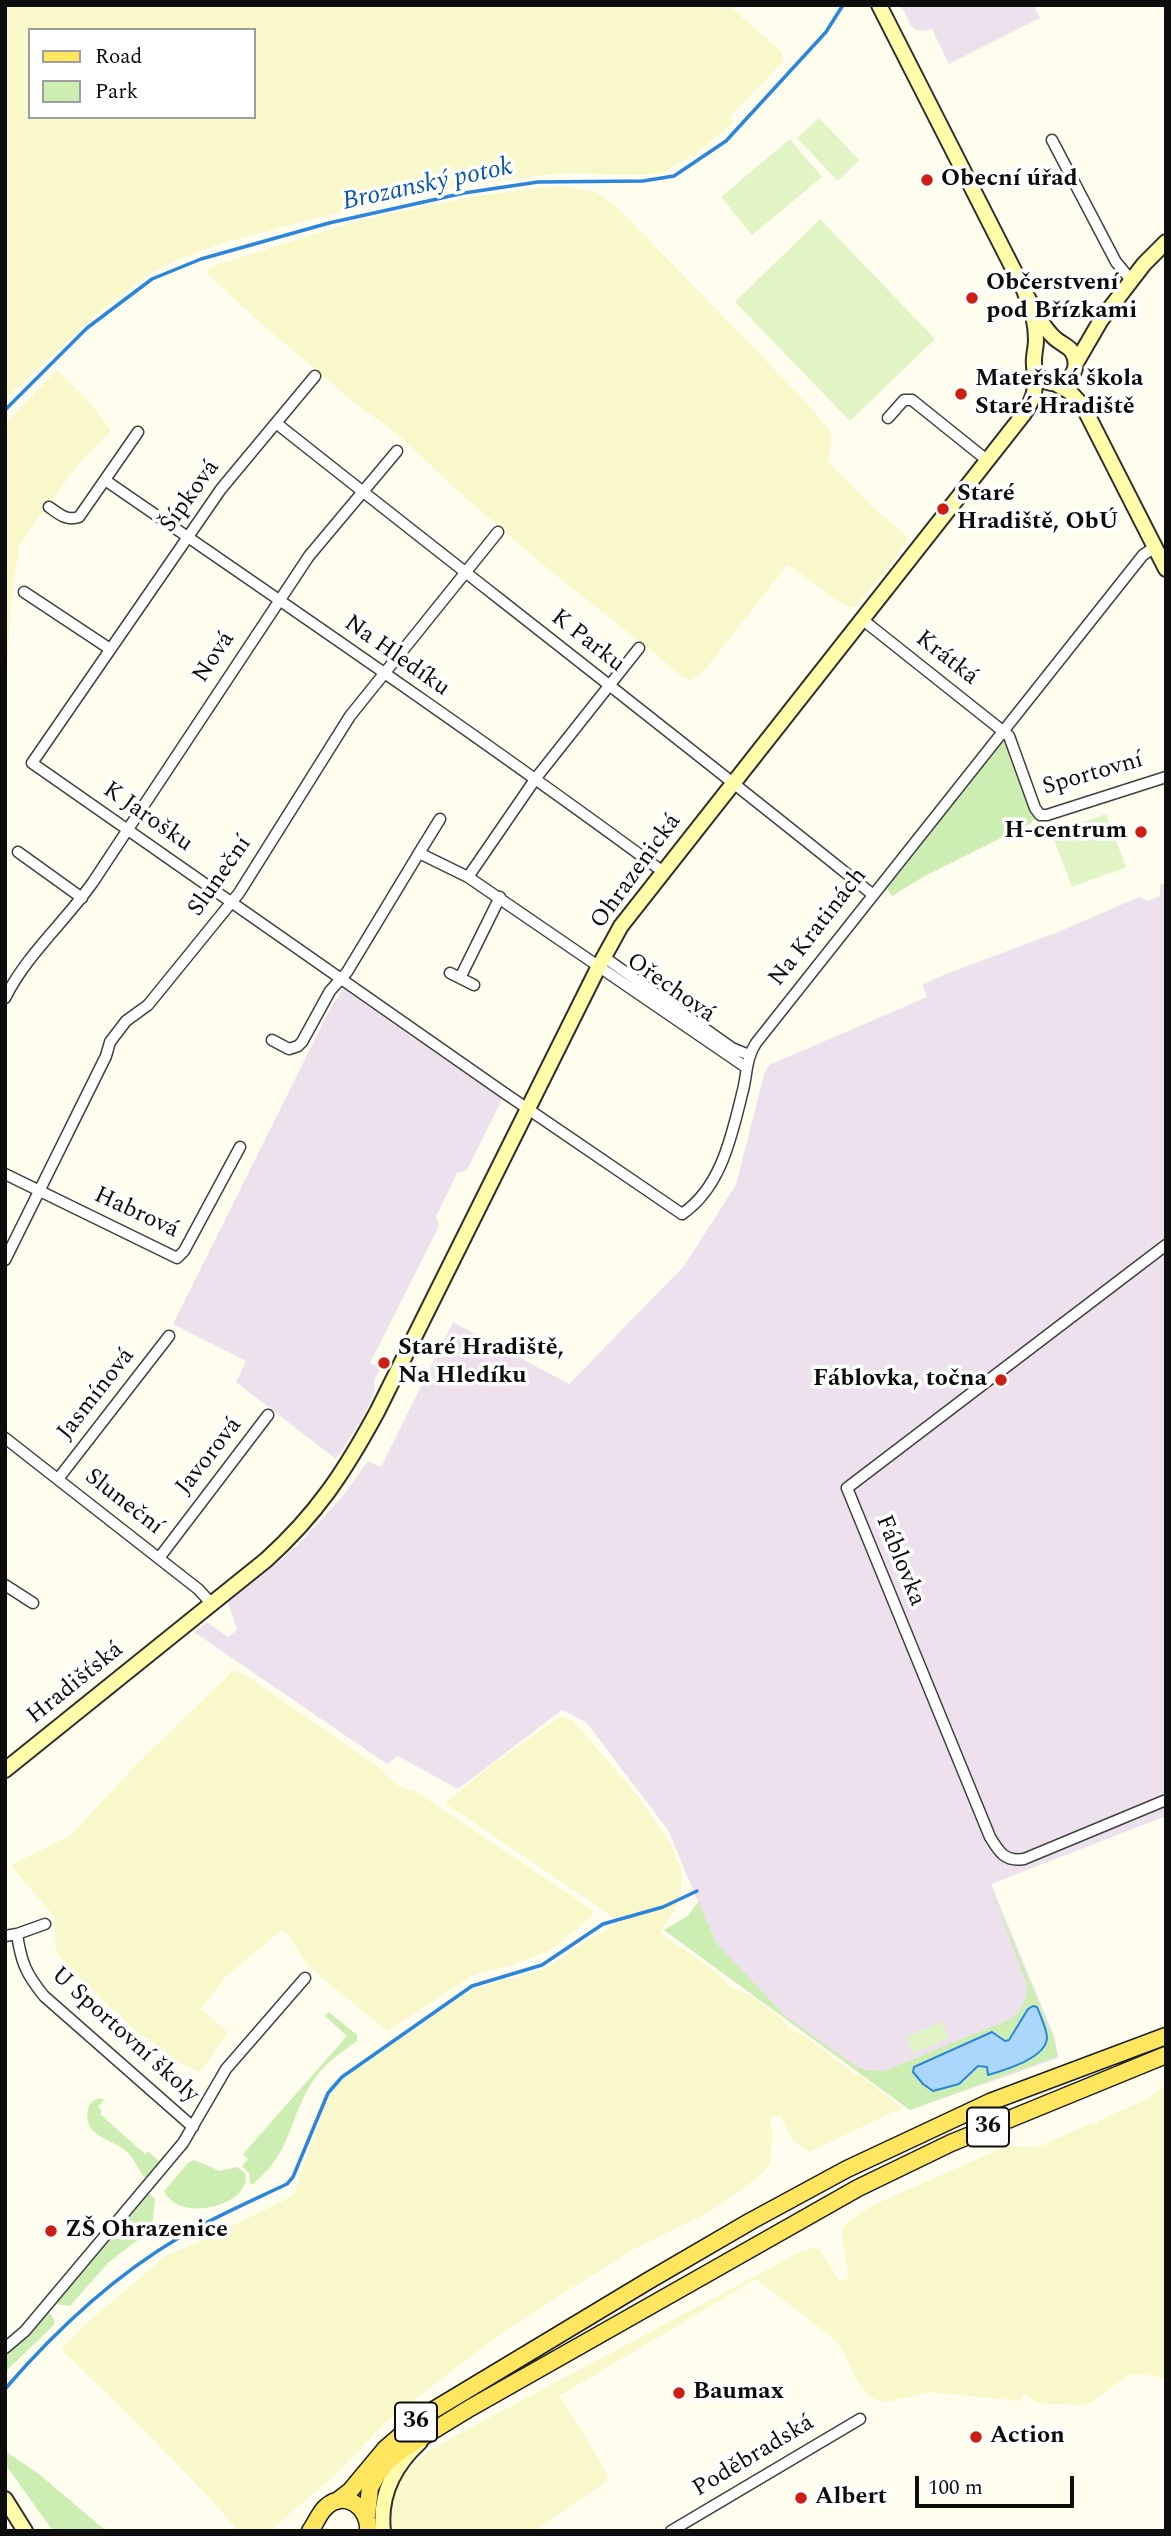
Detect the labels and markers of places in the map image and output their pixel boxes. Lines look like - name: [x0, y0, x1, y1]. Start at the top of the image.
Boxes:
- place label: Obecní úřad: [941, 166, 1078, 194]
- marker: Obecní úřad: [919, 172, 935, 188]
- place label: Občerstvení pod Břízkami: [986, 270, 1137, 326]
- marker: Občerstvení pod Břízkami: [964, 290, 980, 306]
- place label: Mateřská škola Staré Hradiště: [975, 366, 1143, 422]
- marker: Mateřská škola Staré Hradiště: [953, 386, 969, 402]
- place label: Staré Hradiště, ObÚ: [957, 481, 1119, 537]
- marker: Staré Hradiště, ObÚ: [935, 501, 951, 517]
- place label: H-centrum: [1004, 818, 1127, 846]
- marker: H-centrum: [1133, 824, 1149, 840]
- place label: Staré Hradiště, Na Hledíku: [398, 1335, 564, 1391]
- marker: Staré Hradiště, Na Hledíku: [376, 1355, 392, 1371]
- place label: Fáblovka, točna: [813, 1366, 987, 1394]
- marker: Fáblovka, točna: [993, 1372, 1009, 1388]
- place label: ZŠ Ohrazenice: [65, 2217, 228, 2245]
- marker: ZŠ Ohrazenice: [43, 2223, 59, 2239]
- place label: Baumax: [693, 2379, 784, 2407]
- marker: Baumax: [671, 2385, 687, 2401]
- place label: Action: [990, 2423, 1065, 2451]
- marker: Action: [968, 2429, 984, 2445]
- place label: Albert: [815, 2484, 887, 2512]
- marker: Albert: [793, 2490, 809, 2506]

